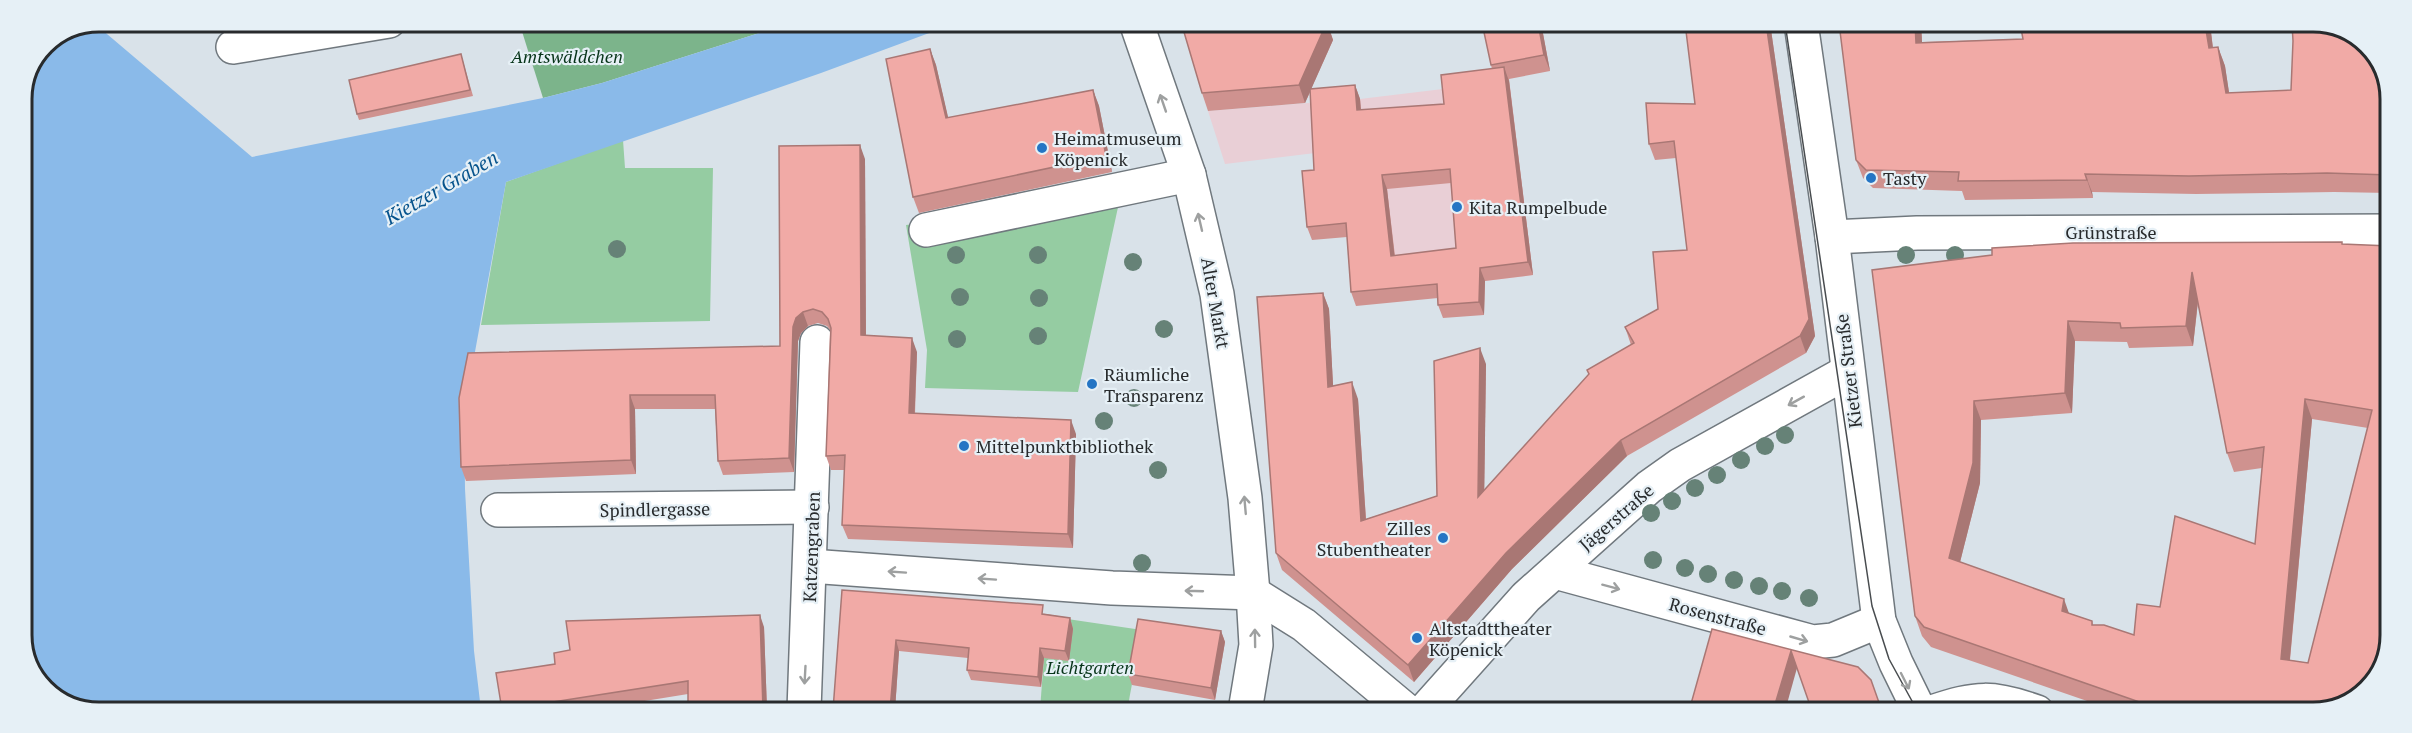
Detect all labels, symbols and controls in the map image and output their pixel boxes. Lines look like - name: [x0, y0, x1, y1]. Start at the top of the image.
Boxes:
- park label: Amtswäldchen: [510, 44, 623, 68]
- one-way arrow: [1157, 94, 1168, 113]
- place label: Heimatmuseum Köpenick: [1054, 126, 1182, 171]
- marker: Heimatmuseum Köpenick: [1035, 141, 1049, 155]
- water label: Kietzer Graben: [378, 144, 503, 231]
- place label: Tasty: [1883, 166, 1927, 190]
- marker: Tasty: [1864, 171, 1878, 185]
- place label: Kita Rumpelbude: [1469, 195, 1607, 219]
- marker: Kita Rumpelbude: [1450, 200, 1464, 214]
- one-way arrow: [1193, 213, 1205, 232]
- street label: Grünstraße: [2065, 220, 2157, 244]
- street label: Alter Markt: [1196, 255, 1236, 351]
- street label: Kietzer Straße: [1829, 313, 1867, 429]
- place label: Räumliche Transparenz: [1104, 362, 1204, 407]
- marker: Räumliche Transparenz: [1085, 377, 1099, 391]
- one-way arrow: [1788, 395, 1805, 407]
- place label: Mittelpunktbibliothek: [976, 434, 1154, 458]
- marker: Mittelpunktbibliothek: [957, 439, 971, 453]
- street label: Jägerstraße: [1574, 478, 1658, 556]
- street label: Katzengraben: [797, 491, 825, 603]
- street label: Spindlergasse: [600, 496, 710, 522]
- one-way arrow: [1240, 496, 1251, 516]
- place label: Zilles Stubentheater: [1317, 516, 1431, 561]
- marker: Zilles Stubentheater: [1436, 531, 1450, 545]
- one-way arrow: [887, 566, 907, 577]
- one-way arrow: [978, 573, 997, 584]
- one-way arrow: [1601, 582, 1620, 593]
- one-way arrow: [1185, 585, 1205, 597]
- street label: Rosenstraße: [1667, 592, 1769, 640]
- place label: Altstadttheater Köpenick: [1429, 616, 1552, 661]
- one-way arrow: [1249, 629, 1261, 649]
- marker: Altstadttheater Köpenick: [1410, 631, 1424, 645]
- one-way arrow: [1789, 633, 1808, 645]
- park label: Lichtgarten: [1045, 655, 1134, 679]
- one-way arrow: [800, 664, 811, 684]
- one-way arrow: [1900, 672, 1912, 690]

